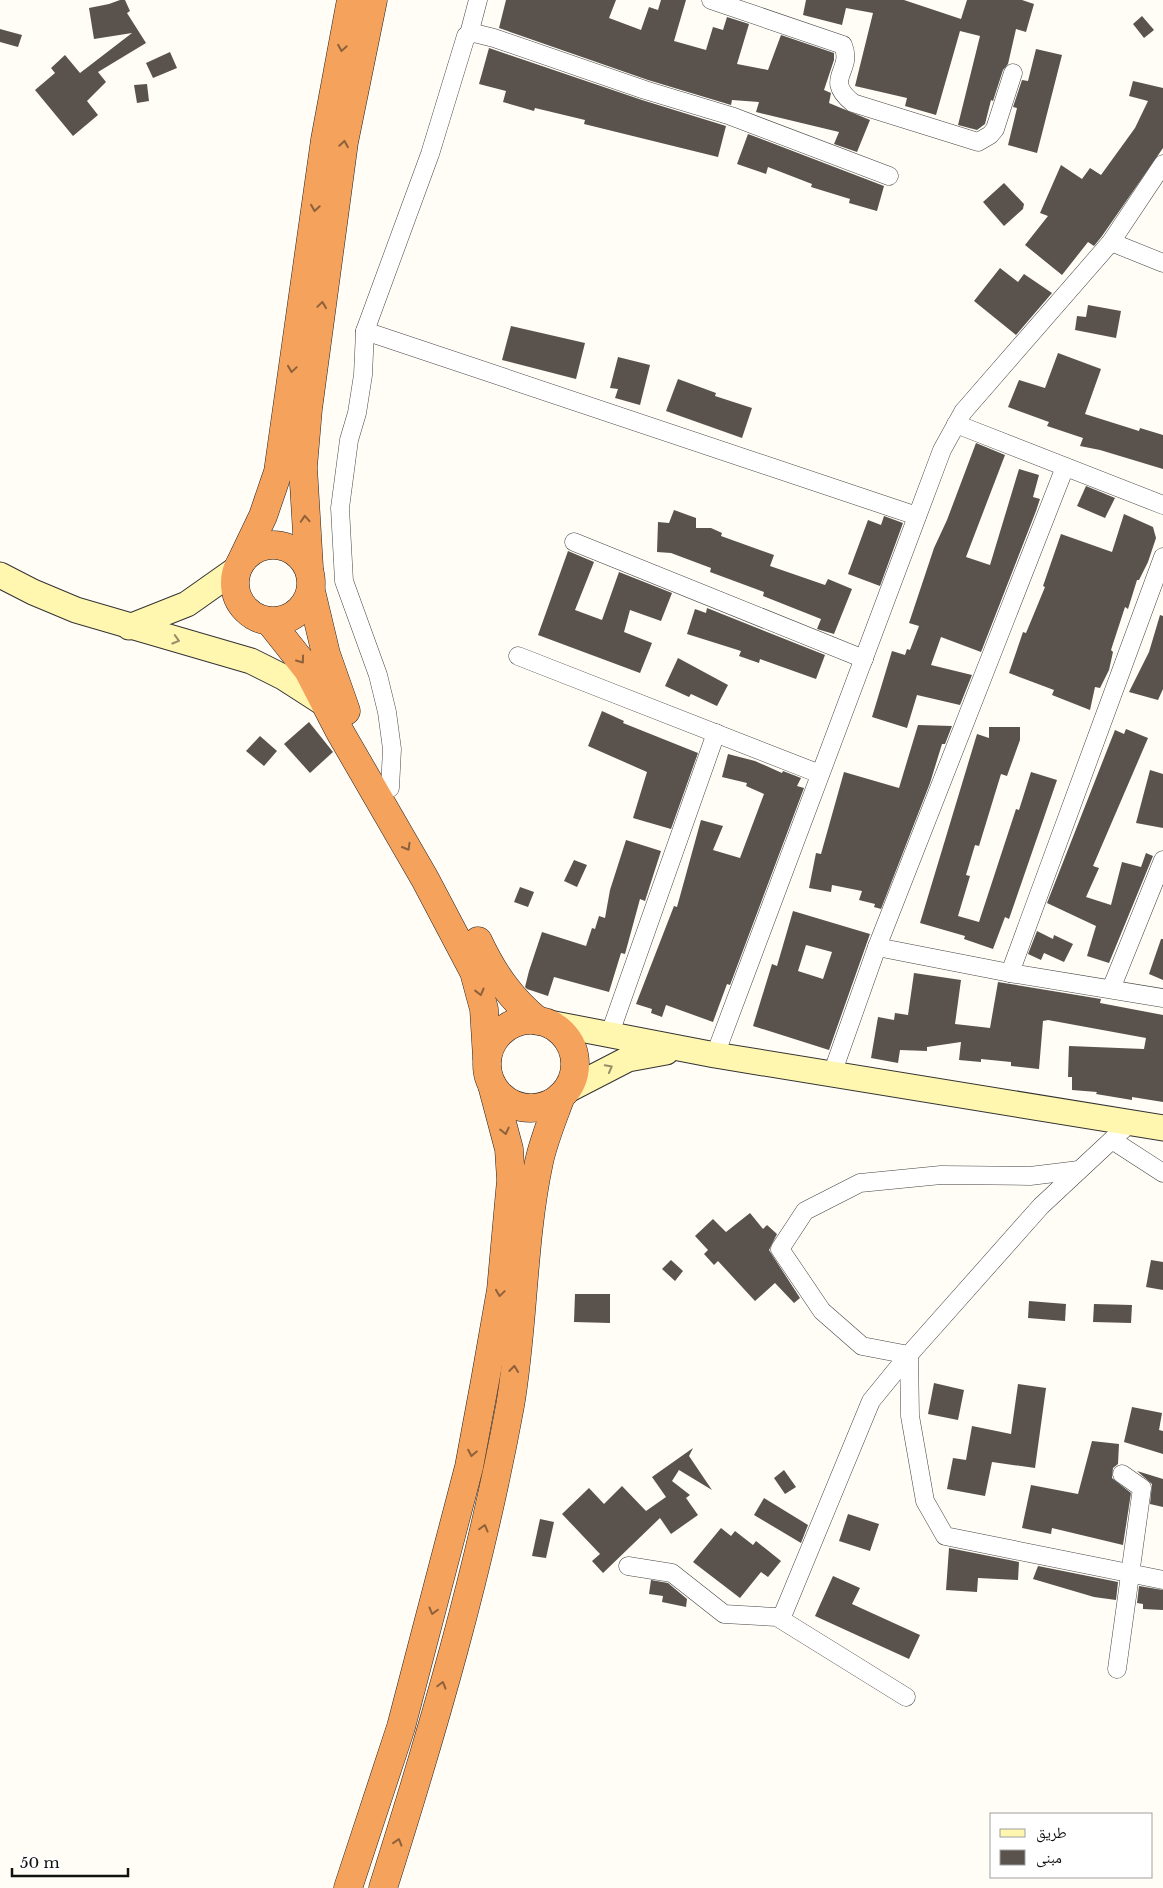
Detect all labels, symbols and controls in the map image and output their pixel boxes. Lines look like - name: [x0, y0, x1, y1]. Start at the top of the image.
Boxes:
- one-way arrow: [337, 44, 347, 52]
- one-way arrow: [338, 140, 349, 148]
- one-way arrow: [310, 204, 320, 212]
- one-way arrow: [316, 301, 327, 309]
- one-way arrow: [287, 365, 298, 373]
- one-way arrow: [300, 514, 311, 522]
- one-way arrow: [171, 634, 180, 645]
- one-way arrow: [295, 654, 304, 664]
- one-way arrow: [401, 841, 411, 850]
- one-way arrow: [474, 987, 485, 996]
- one-way arrow: [603, 1064, 612, 1074]
- one-way arrow: [499, 1127, 510, 1136]
- one-way arrow: [495, 1289, 506, 1297]
- one-way arrow: [508, 1364, 519, 1372]
- one-way arrow: [467, 1448, 477, 1457]
- one-way arrow: [478, 1524, 489, 1533]
- one-way arrow: [428, 1606, 438, 1614]
- one-way arrow: [436, 1681, 447, 1690]
- legend: [990, 1813, 1153, 1878]
- text: طريق: [1036, 1823, 1067, 1843]
- one-way arrow: [392, 1838, 402, 1846]
- scale bar: [12, 1846, 129, 1878]
- text: مبنى: [1036, 1848, 1062, 1868]
- text: 50 m: [20, 1853, 60, 1872]

